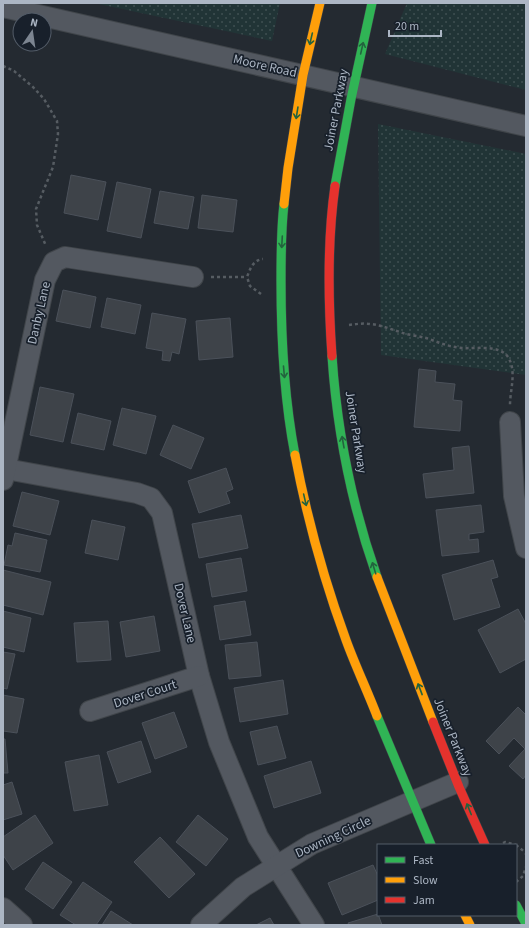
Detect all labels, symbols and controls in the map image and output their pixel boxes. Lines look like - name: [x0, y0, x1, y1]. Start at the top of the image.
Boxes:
- north arrow: [12, 12, 52, 52]
- scale bar: [389, 12, 441, 38]
- text: N: [29, 15, 39, 31]
- text: 20 m: [395, 18, 419, 35]
- one-way arrow: [307, 32, 315, 45]
- one-way arrow: [358, 42, 366, 55]
- street label: Moore Road: [231, 50, 299, 82]
- street label: Joiner Parkway: [319, 67, 353, 153]
- one-way arrow: [292, 106, 300, 119]
- one-way arrow: [278, 235, 286, 248]
- street label: Danby Lane: [23, 280, 55, 346]
- one-way arrow: [281, 365, 288, 378]
- street label: Joiner Parkway: [341, 389, 371, 475]
- one-way arrow: [339, 435, 347, 448]
- one-way arrow: [302, 493, 310, 506]
- one-way arrow: [370, 561, 377, 574]
- street label: Dover Lane: [169, 581, 201, 645]
- street label: Dover Court: [111, 675, 179, 713]
- one-way arrow: [415, 684, 423, 696]
- street label: Joiner Parkway: [429, 695, 477, 779]
- one-way arrow: [465, 804, 473, 816]
- street label: Downing Circle: [292, 812, 374, 862]
- legend: [377, 844, 517, 916]
- text: Fast: [413, 852, 433, 869]
- text: Slow: [413, 872, 438, 889]
- text: Jam: [413, 892, 435, 909]

